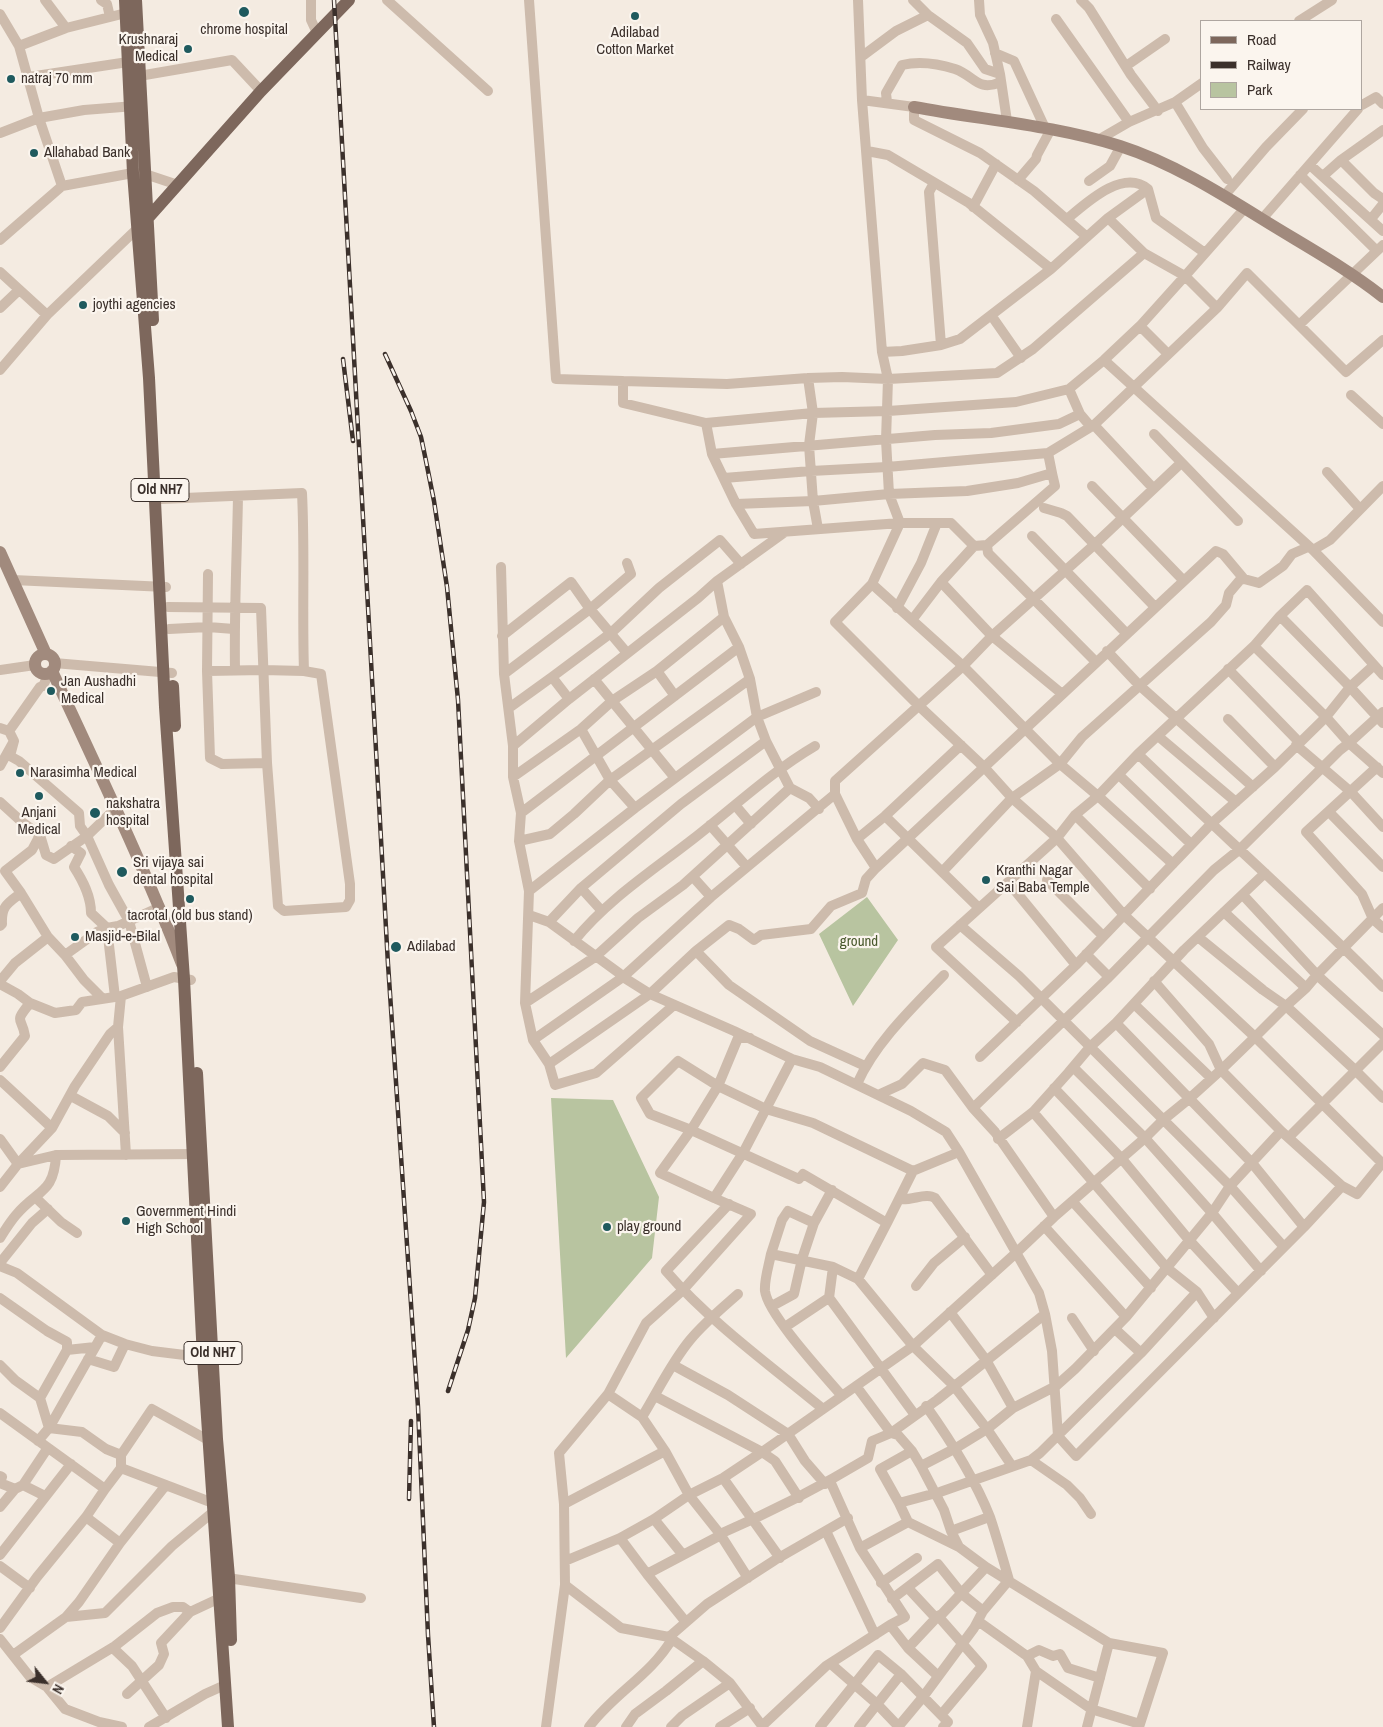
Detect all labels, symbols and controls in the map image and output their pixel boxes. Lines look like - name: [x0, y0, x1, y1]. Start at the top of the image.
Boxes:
- marker: chrome hospital: [237, 5, 251, 19]
- marker: Adilabad Cotton Market: [629, 10, 641, 22]
- legend: [1200, 20, 1363, 110]
- place label: chrome hospital: [200, 21, 288, 39]
- place label: Adilabad Cotton Market: [596, 24, 674, 59]
- text: Road: [1247, 29, 1276, 50]
- place label: Krushnaraj Medical: [119, 31, 178, 66]
- marker: Krushnaraj Medical: [182, 43, 194, 55]
- text: Railway: [1247, 54, 1291, 75]
- place label: natraj 70 mm: [21, 70, 93, 88]
- marker: natraj 70 mm: [5, 73, 17, 85]
- text: Park: [1247, 79, 1272, 100]
- place label: Allahabad Bank: [44, 144, 130, 162]
- marker: Allahabad Bank: [28, 147, 40, 159]
- place label: joythi agencies: [93, 296, 176, 314]
- marker: joythi agencies: [77, 299, 89, 311]
- road number: Old NH7: [131, 478, 189, 502]
- place label: Jan Aushadhi Medical: [61, 673, 136, 708]
- marker: Jan Aushadhi Medical: [45, 685, 57, 697]
- place label: Narasimha Medical: [30, 764, 137, 782]
- marker: Narasimha Medical: [14, 767, 26, 779]
- marker: Anjani Medical: [33, 790, 45, 802]
- place label: nakshatra hospital: [106, 795, 160, 830]
- place label: Anjani Medical: [17, 804, 61, 839]
- marker: nakshatra hospital: [88, 806, 102, 820]
- place label: Sri vijaya sai dental hospital: [133, 854, 213, 889]
- place label: Kranthi Nagar Sai Baba Temple: [996, 862, 1090, 897]
- marker: Sri vijaya sai dental hospital: [115, 865, 129, 879]
- marker: Kranthi Nagar Sai Baba Temple: [980, 874, 992, 886]
- marker: tacrotal (old bus stand): [184, 893, 196, 905]
- place label: tacrotal (old bus stand): [127, 907, 253, 925]
- place label: Masjid-e-Bilal: [85, 928, 160, 946]
- marker: Masjid-e-Bilal: [69, 931, 81, 943]
- park label: ground: [840, 933, 878, 951]
- place label: Adilabad: [407, 938, 456, 956]
- marker: Adilabad: [389, 940, 403, 954]
- place label: Government Hindi High School: [136, 1203, 236, 1238]
- marker: Government Hindi High School: [120, 1215, 132, 1227]
- place label: play ground: [617, 1218, 681, 1236]
- marker: play ground: [601, 1221, 613, 1233]
- road number: Old NH7: [184, 1342, 242, 1365]
- north arrow: [20, 1657, 70, 1707]
- text: N: [48, 1681, 68, 1697]

